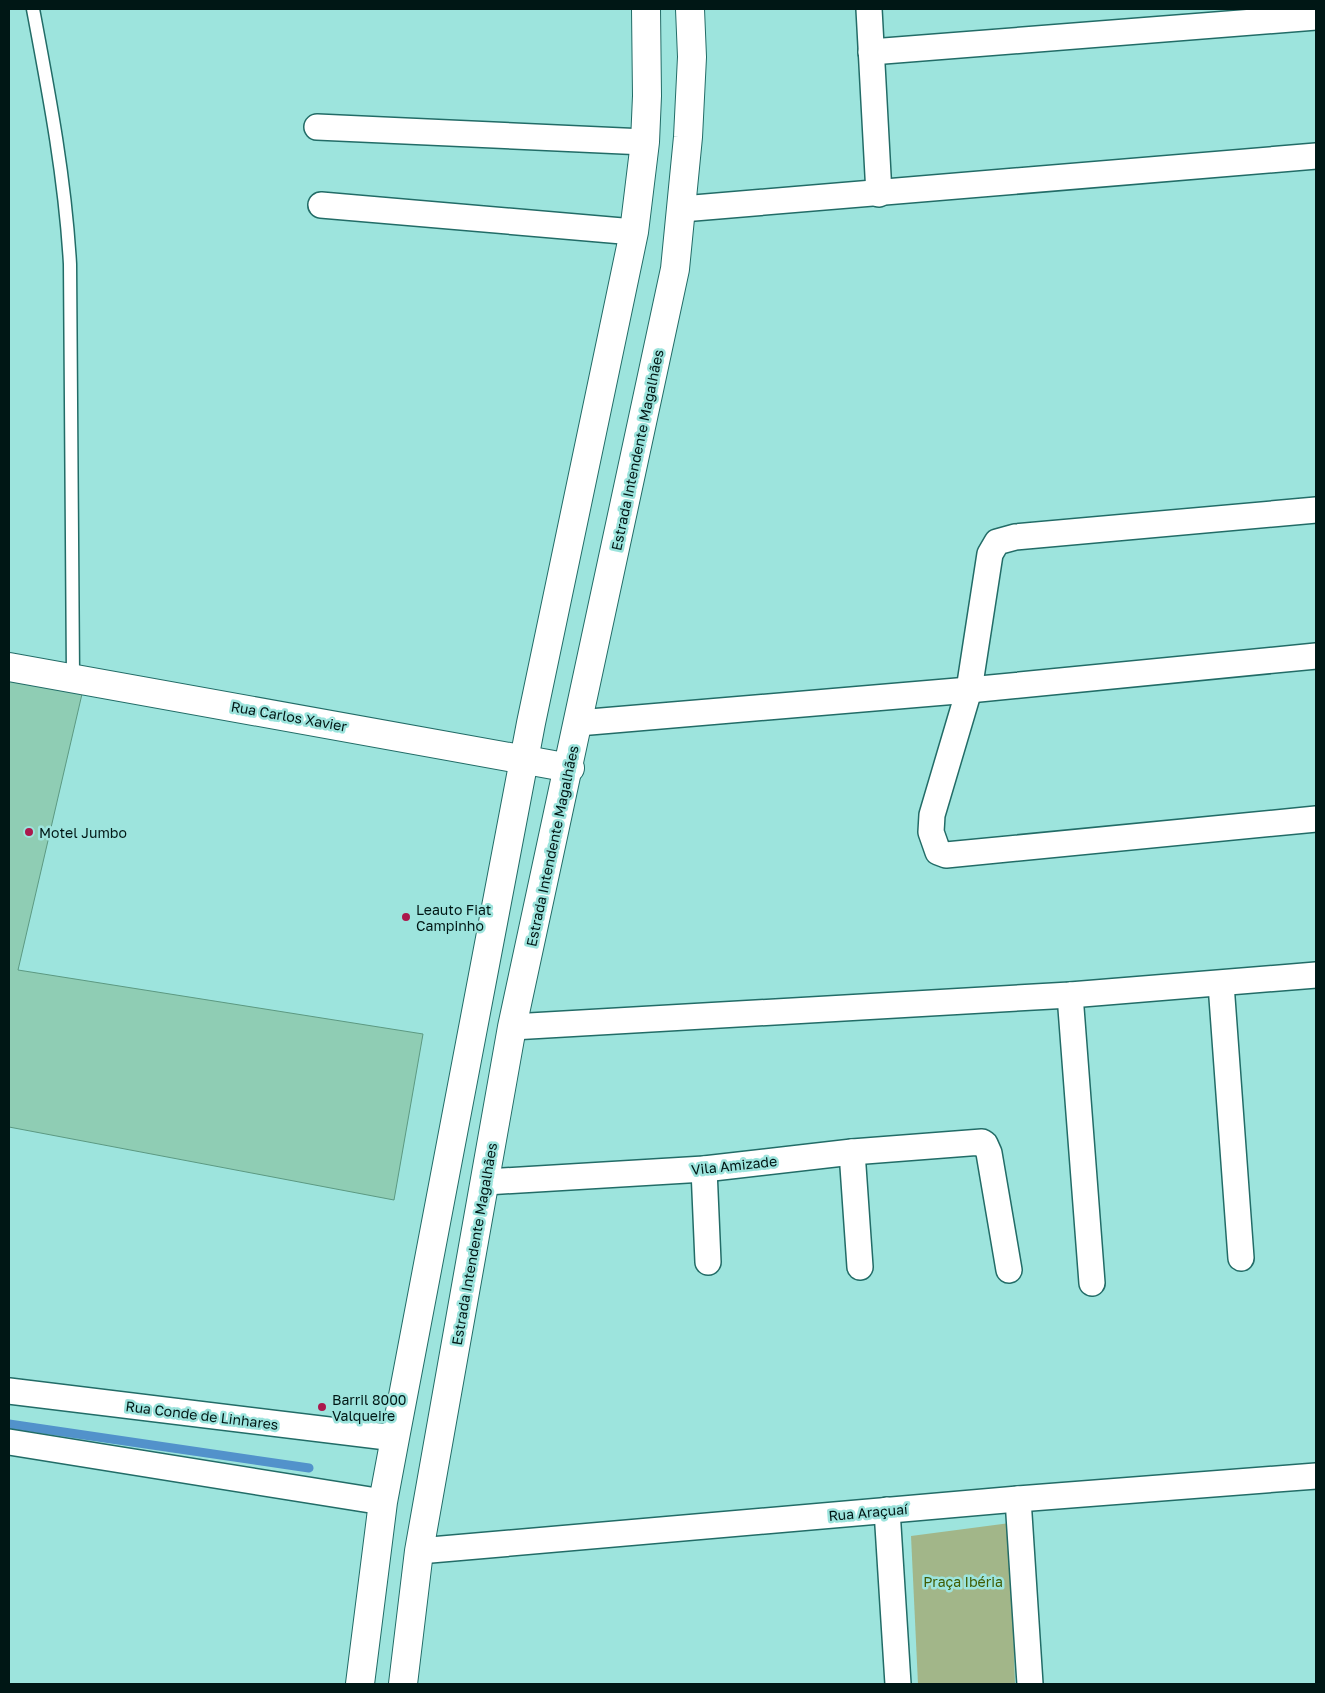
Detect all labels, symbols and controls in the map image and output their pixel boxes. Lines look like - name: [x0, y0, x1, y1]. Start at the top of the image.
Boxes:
- street label: Estrada Intendente Magalhães: [607, 348, 667, 552]
- street label: Rua Carlos Xavier: [230, 697, 349, 735]
- street label: Estrada Intendente Magalhães: [522, 744, 582, 948]
- place label: Motel Jumbo: [39, 824, 127, 841]
- marker: Motel Jumbo: [23, 826, 35, 838]
- place label: Leauto Fiat Campinho: [416, 901, 491, 934]
- marker: Leauto Fiat Campinho: [400, 911, 412, 923]
- street label: Estrada Intendente Magalhães: [448, 1141, 500, 1347]
- street label: Vila Amizade: [690, 1152, 778, 1178]
- place label: Barril 8000 Valqueire: [332, 1391, 407, 1424]
- street label: Rua Conde de Linhares: [125, 1397, 279, 1433]
- marker: Barril 8000 Valqueire: [316, 1401, 328, 1413]
- street label: Rua Araçuaí: [828, 1500, 910, 1524]
- park label: Praça Ibéria: [923, 1573, 1003, 1590]

